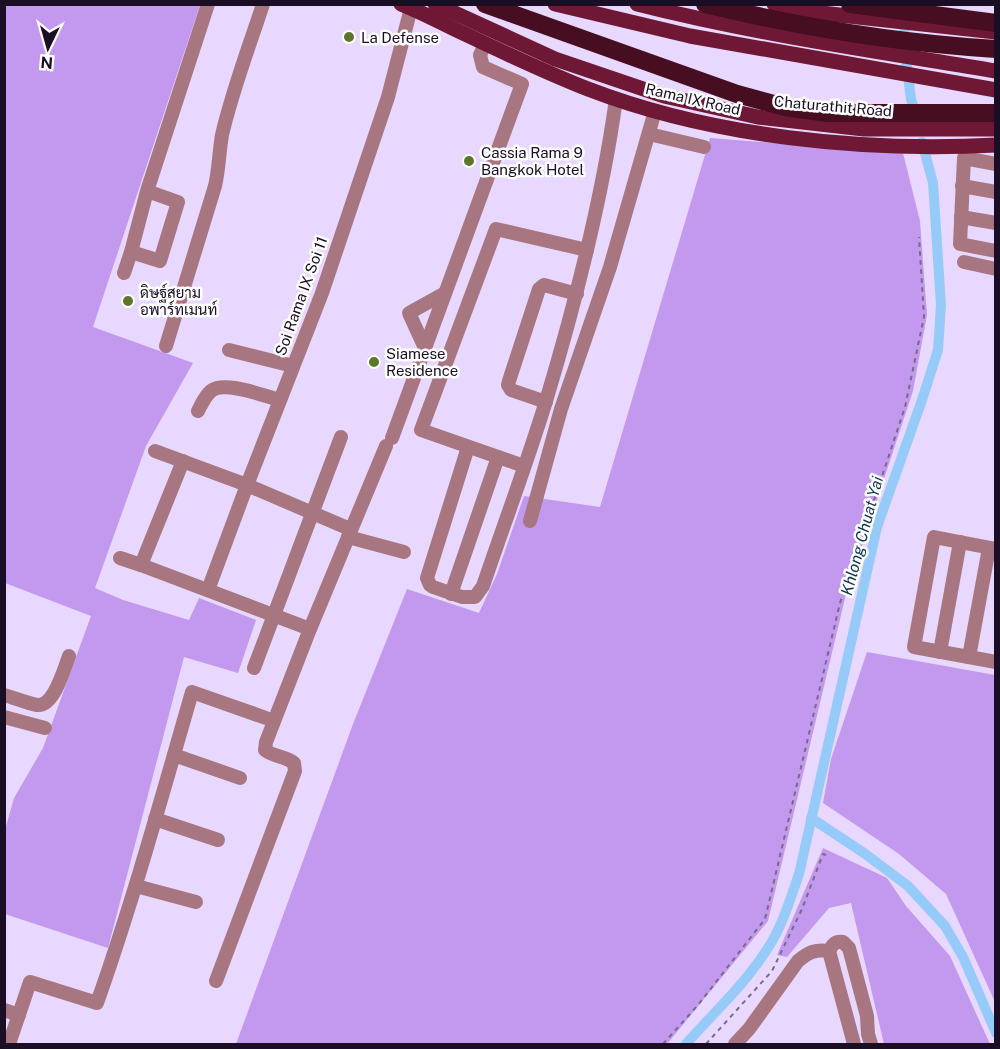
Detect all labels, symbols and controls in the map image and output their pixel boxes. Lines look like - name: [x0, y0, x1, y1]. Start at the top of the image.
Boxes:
- north arrow: [18, 18, 78, 78]
- place label: La Defense: [361, 29, 439, 46]
- marker: La Defense: [342, 30, 356, 44]
- text: N: [40, 52, 54, 72]
- street label: Rama IX Road: [644, 80, 742, 118]
- street label: Chaturathit Road: [773, 92, 893, 120]
- place label: Cassia Rama 9 Bangkok Hotel: [481, 144, 584, 178]
- marker: Cassia Rama 9 Bangkok Hotel: [462, 154, 476, 168]
- street label: Soi Rama IX Soi 11: [272, 234, 330, 358]
- place label: ดิษฐ์สยาม อพาร์ทเมนท์: [140, 283, 217, 318]
- marker: ดิษฐ์สยาม อพาร์ทเมนท์: [121, 294, 135, 308]
- place label: Siamese Residence: [386, 345, 458, 379]
- marker: Siamese Residence: [367, 355, 381, 369]
- water label: Khlong Chuat Yai: [837, 474, 887, 598]

